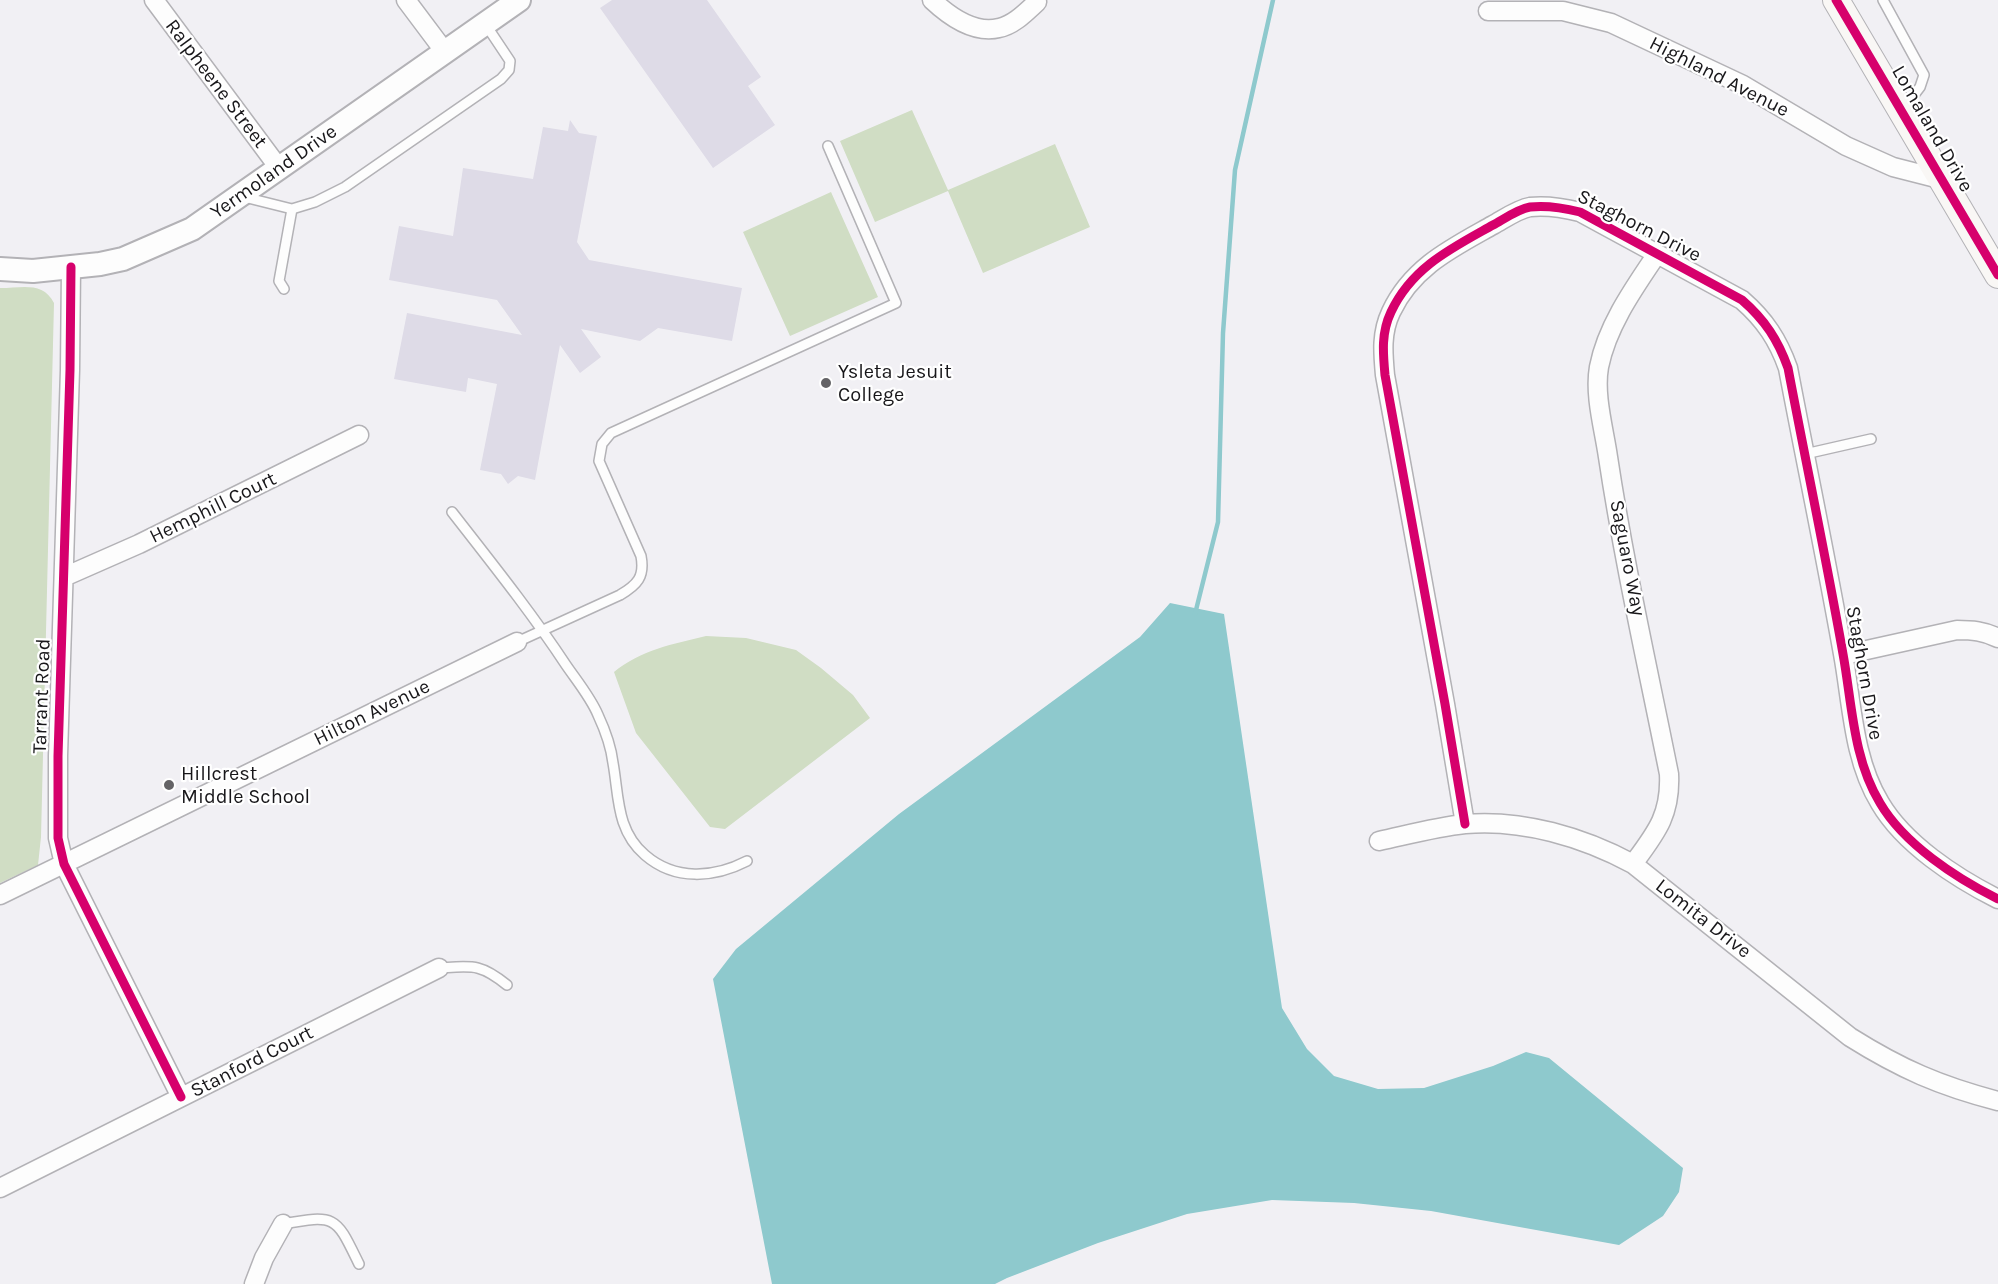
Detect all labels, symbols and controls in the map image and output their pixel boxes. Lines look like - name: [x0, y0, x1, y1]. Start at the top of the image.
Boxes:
- street label: Ralpheene Street: [160, 15, 272, 153]
- street label: Highland Avenue: [1645, 31, 1793, 123]
- street label: Lomaland Drive: [1886, 62, 1978, 196]
- street label: Yermoland Drive: [206, 119, 342, 225]
- street label: Staghorn Drive: [1573, 185, 1705, 267]
- place label: Ysleta Jesuit College: [838, 360, 952, 407]
- marker: Ysleta Jesuit College: [819, 376, 833, 390]
- street label: Hemphill Court: [146, 467, 280, 549]
- street label: Saguaro Way: [1604, 498, 1650, 618]
- street label: Staghorn Drive: [1840, 604, 1888, 742]
- street label: Tarrant Road: [28, 638, 56, 754]
- street label: Hilton Avenue: [310, 675, 434, 751]
- place label: Hillcrest Middle School: [181, 762, 310, 809]
- marker: Hillcrest Middle School: [162, 778, 176, 792]
- street label: Lomita Drive: [1650, 874, 1756, 964]
- street label: Stanford Court: [187, 1021, 317, 1103]

